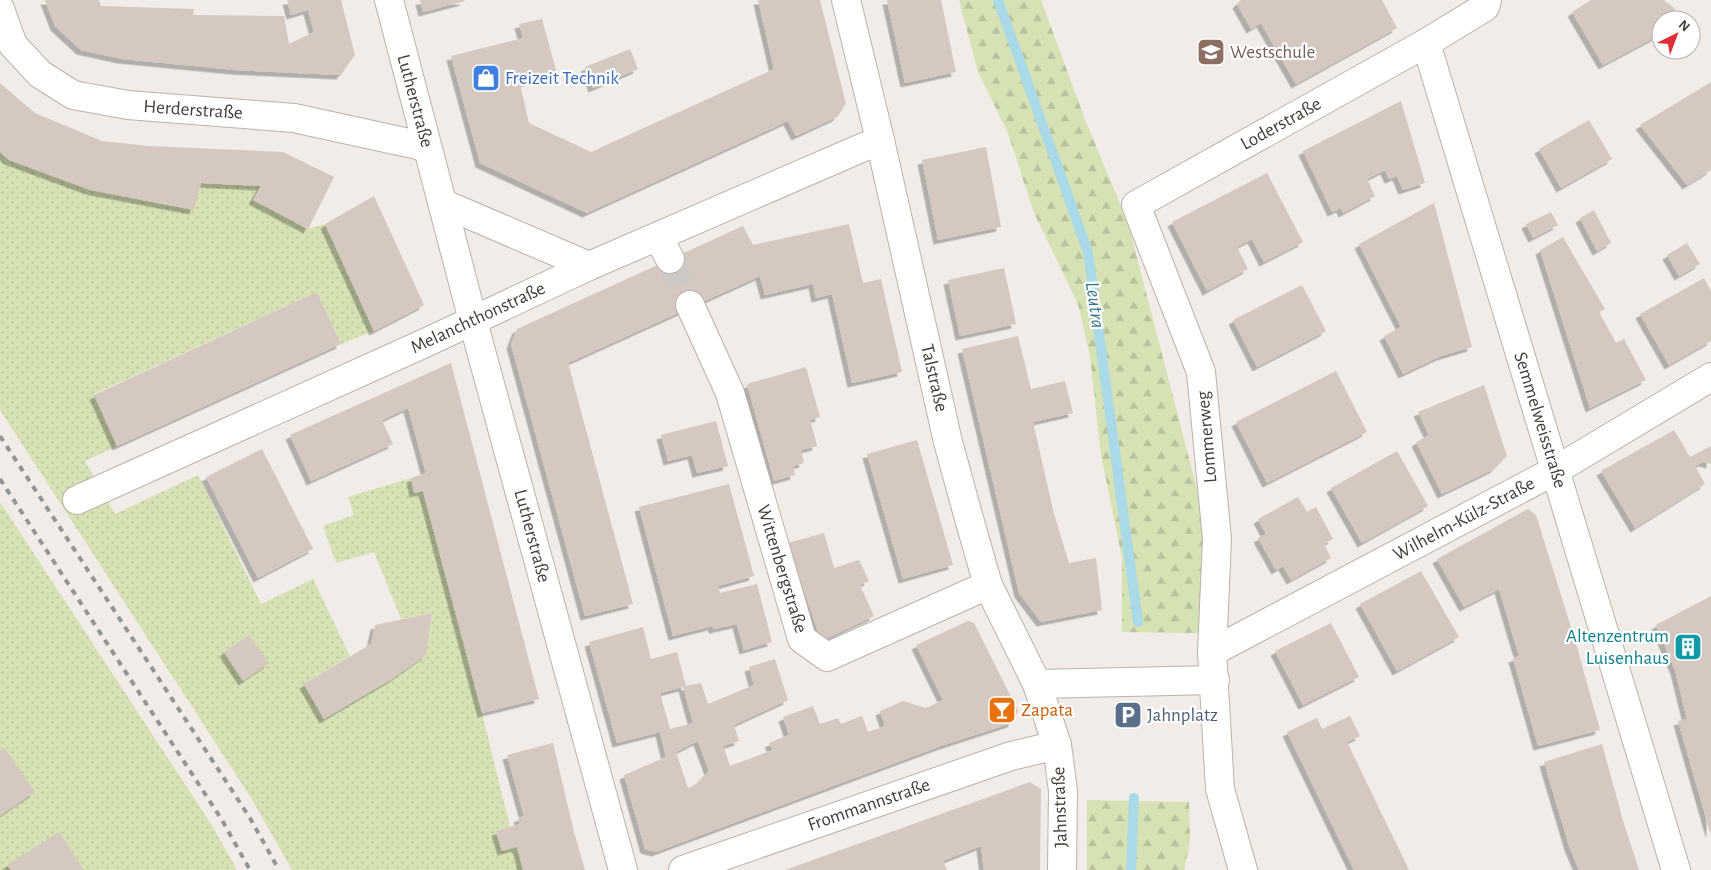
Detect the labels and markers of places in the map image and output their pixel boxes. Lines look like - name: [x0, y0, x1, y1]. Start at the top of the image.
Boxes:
- school or university icon: Westschule: [1196, 37, 1226, 67]
- place label: Westschule: [1230, 43, 1315, 62]
- shop icon: Freizeit Technik: [471, 63, 501, 93]
- place label: Freizeit Technik: [505, 69, 619, 88]
- place label: Altenzentrum Luisenhaus: [1566, 627, 1669, 668]
- building icon: Altenzentrum Luisenhaus: [1673, 632, 1703, 662]
- bar icon: Zapata: [987, 695, 1017, 725]
- parking icon: Jahnplatz: [1113, 700, 1143, 730]
- place label: Zapata: [1021, 701, 1073, 720]
- place label: Jahnplatz: [1147, 706, 1218, 725]

